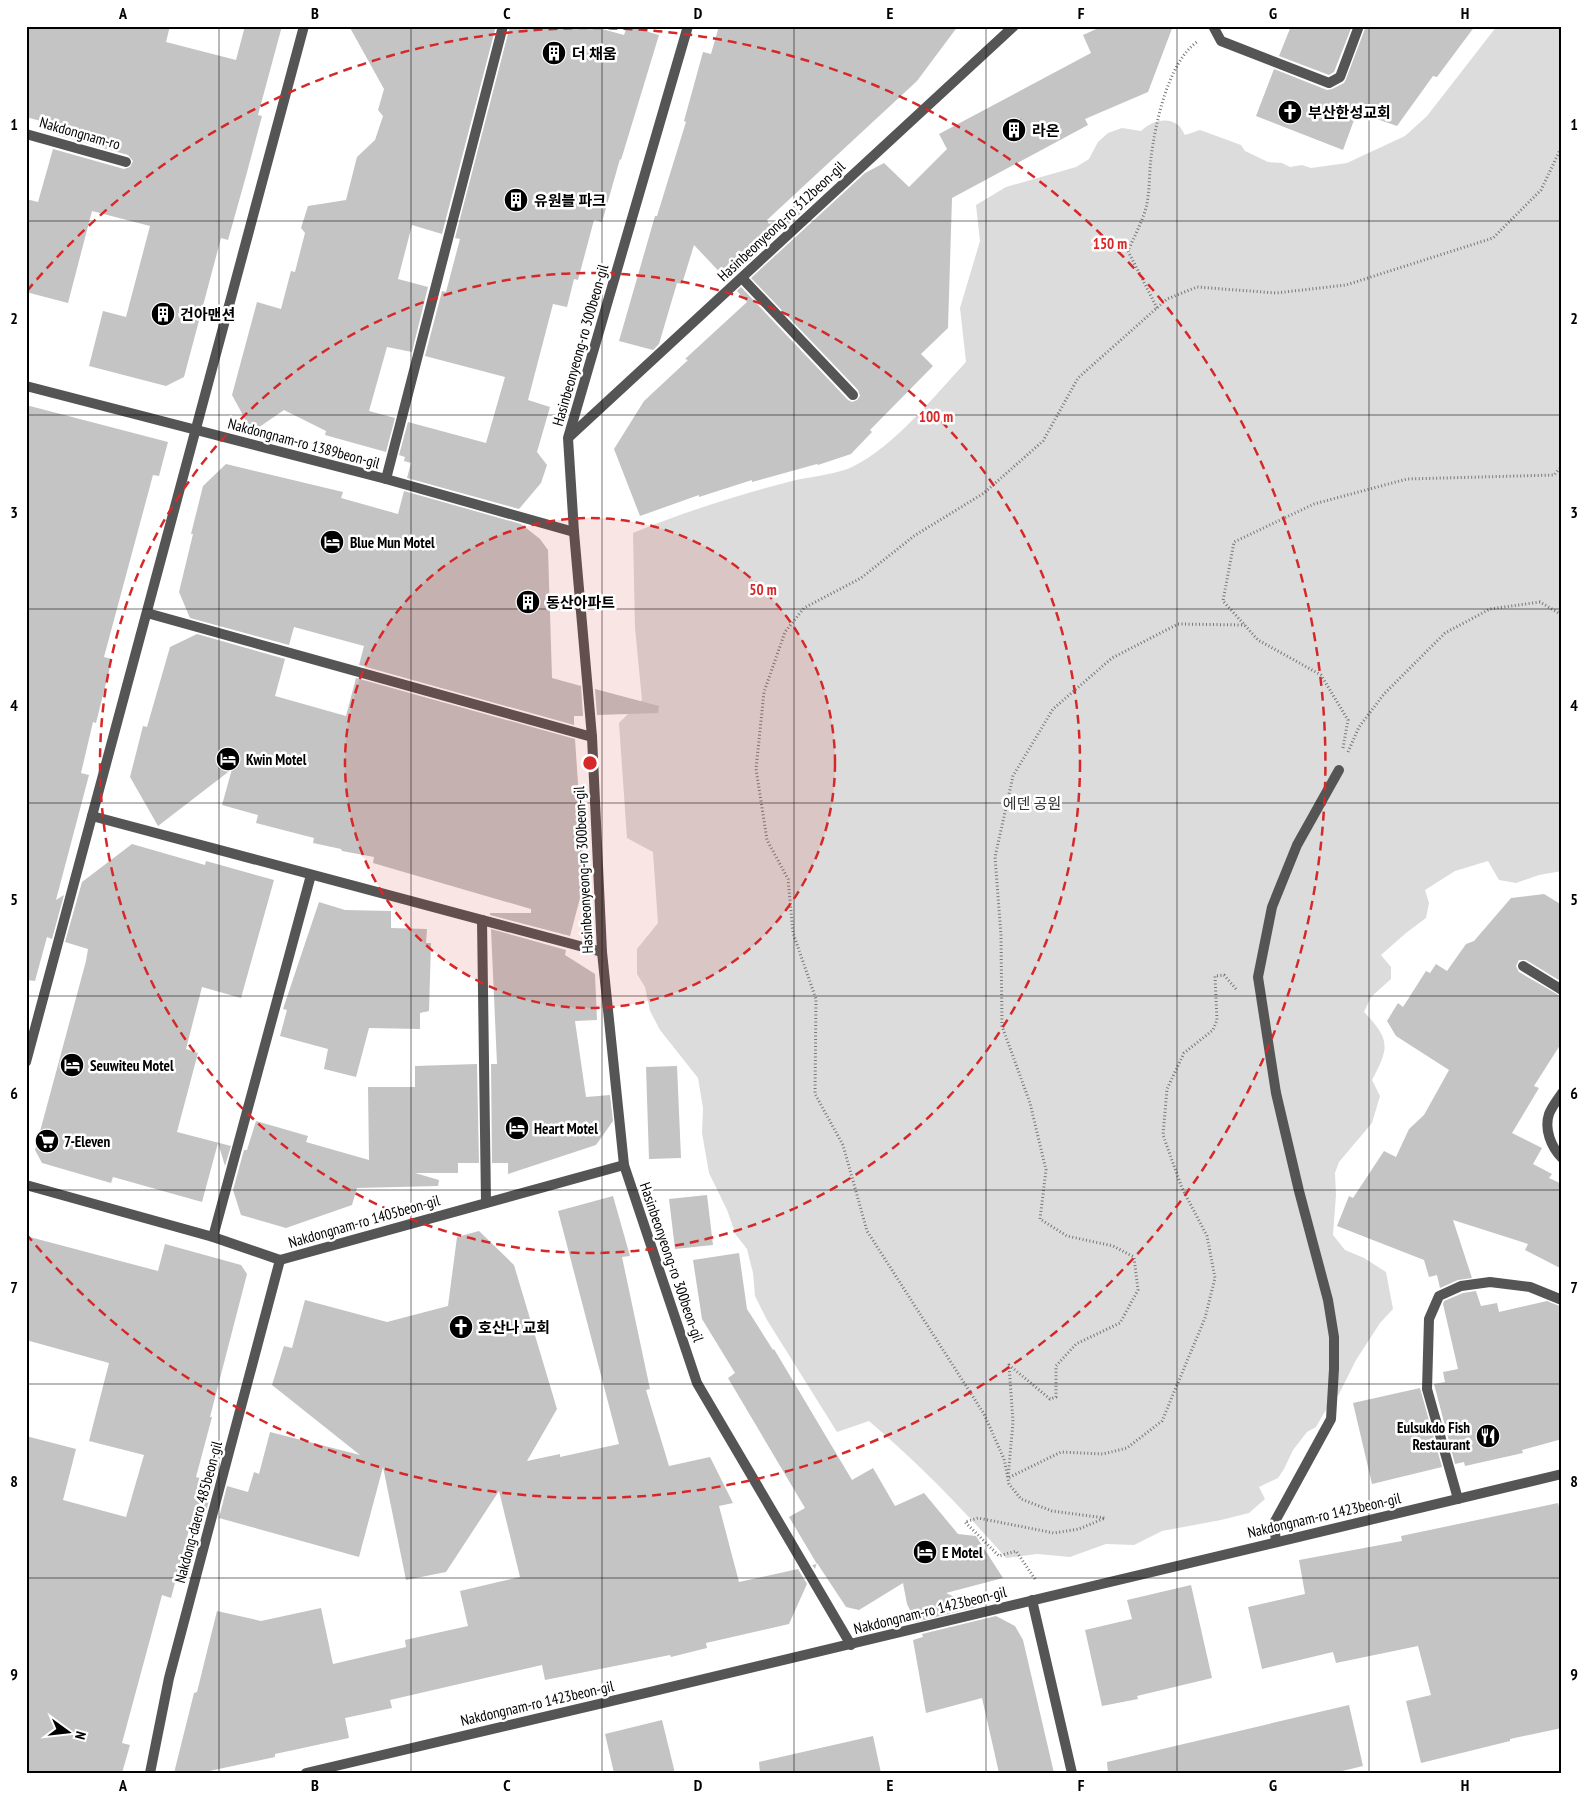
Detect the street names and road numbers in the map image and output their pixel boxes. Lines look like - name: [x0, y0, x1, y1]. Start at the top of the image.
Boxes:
- street label: Nakdongnam-ro: [37, 112, 123, 154]
- street label: Hasinbeonyeong-ro 312beon-gil: [713, 157, 849, 285]
- street label: Hasinbeonyeong-ro 300beon-gil: [548, 261, 612, 428]
- street label: Nakdongnam-ro 1389beon-gil: [226, 414, 383, 473]
- street label: Hasinbeonyeong-ro 300beon-gil: [569, 785, 597, 954]
- street label: Hasinbeonyeong-ro 300beon-gil: [636, 1180, 708, 1345]
- street label: Nakdongnam-ro 1405beon-gil: [286, 1190, 442, 1252]
- street label: Nakdong-daero 485beon-gil: [170, 1438, 226, 1585]
- street label: Nakdongnam-ro 1423beon-gil: [1246, 1488, 1403, 1542]
- street label: Nakdongnam-ro 1423beon-gil: [852, 1582, 1009, 1638]
- street label: Nakdongnam-ro 1423beon-gil: [459, 1676, 616, 1730]

